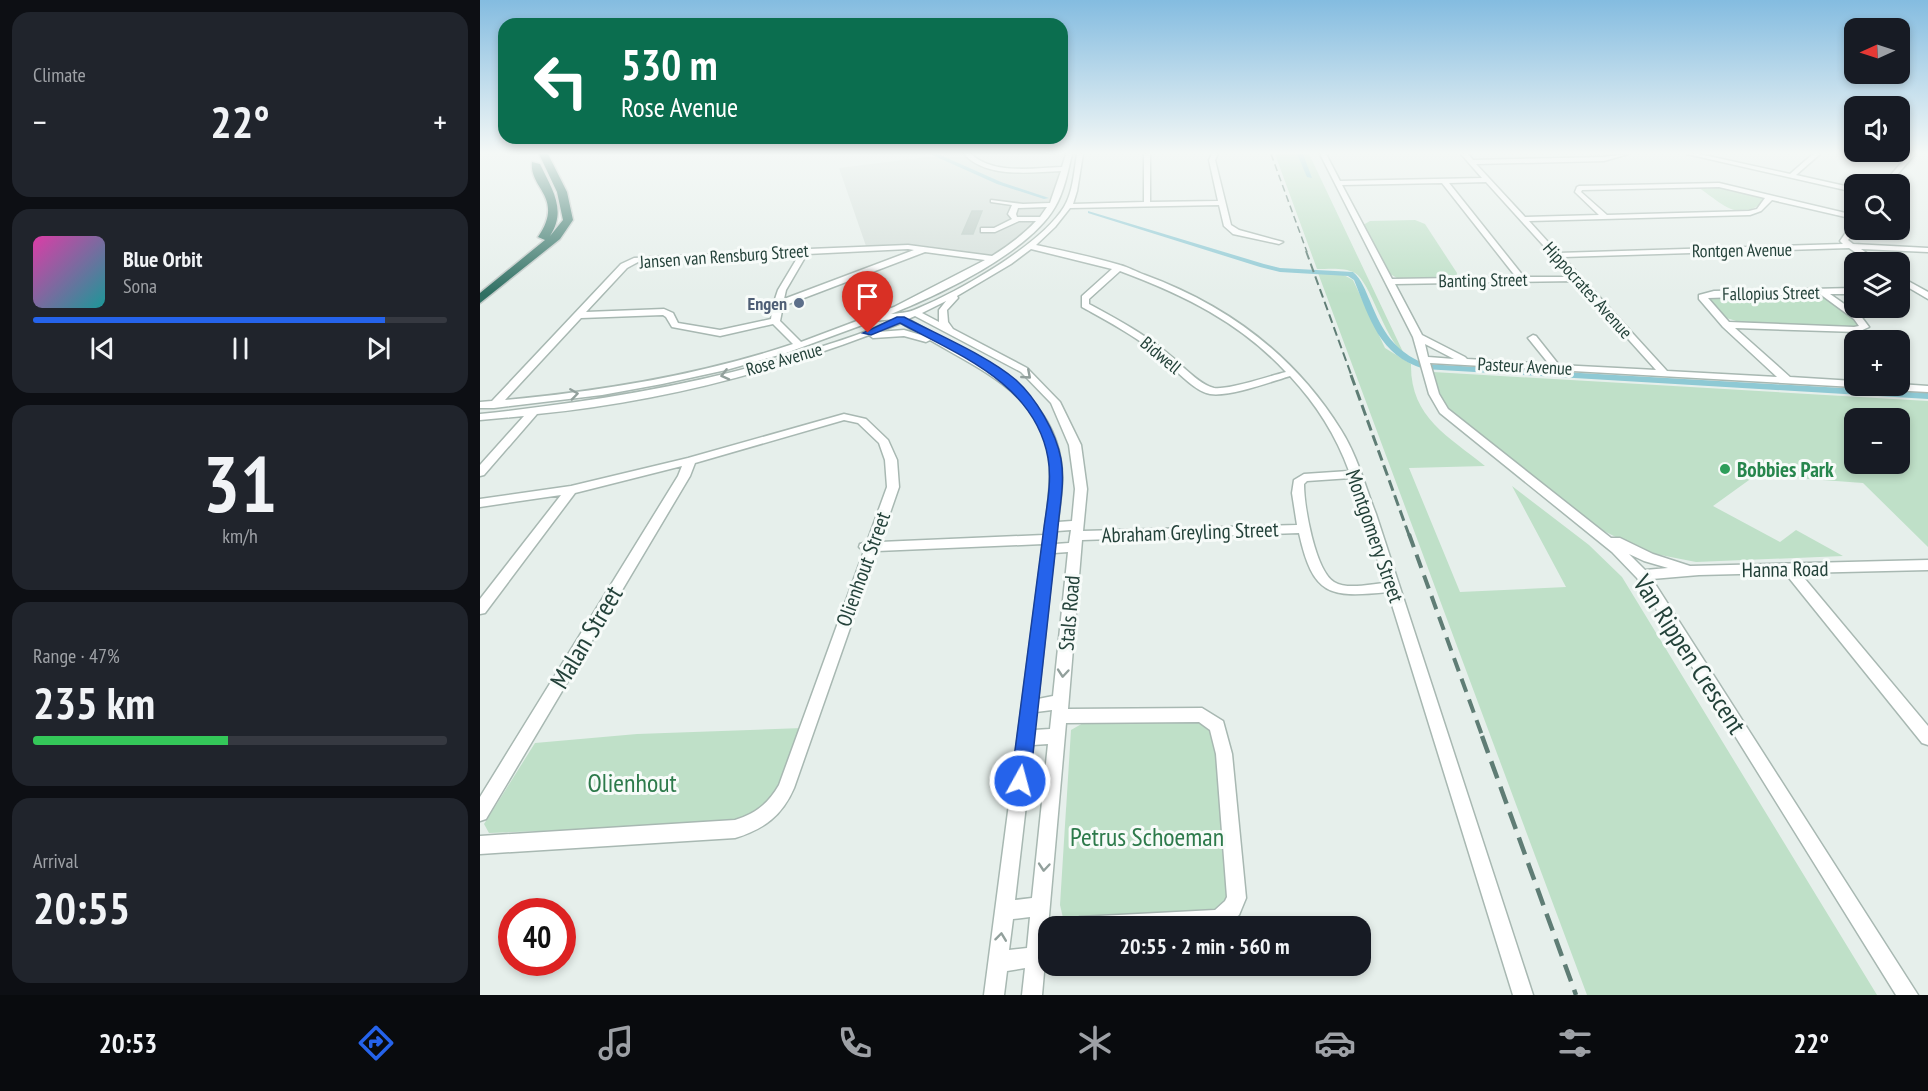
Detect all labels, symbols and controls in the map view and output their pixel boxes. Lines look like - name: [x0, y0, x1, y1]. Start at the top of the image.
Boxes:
- north arrow: [1844, 18, 1910, 84]
- map controls: [1844, 18, 1910, 474]
- text: 530 m: [621, 37, 718, 92]
- icon: left: [522, 42, 600, 120]
- text: Climate: [33, 62, 86, 88]
- text: Rose Avenue: [621, 90, 738, 124]
- text: 22°: [210, 92, 270, 150]
- button: sound: [1844, 96, 1910, 162]
- text: −: [33, 100, 47, 143]
- text: +: [433, 100, 447, 143]
- button: search: [1844, 174, 1910, 240]
- street label: Hippocrates Avenue: [1538, 237, 1638, 343]
- street label: Rontgen Avenue: [1692, 238, 1792, 262]
- street label: Jansen van Rensburg Street: [638, 239, 809, 273]
- text: Blue Orbit: [123, 245, 202, 273]
- button: layers: [1844, 252, 1910, 318]
- street label: Banting Street: [1438, 268, 1528, 292]
- pin: [842, 271, 893, 333]
- text: Sona: [123, 273, 157, 299]
- icon: arrive: [851, 280, 884, 313]
- street label: Fallopius Street: [1722, 281, 1820, 305]
- place label: Engen: [747, 292, 787, 315]
- marker: Engen: [792, 296, 806, 310]
- button: +: [1844, 330, 1910, 396]
- street label: Bidwell: [1136, 331, 1187, 379]
- icon: previous: [86, 332, 119, 365]
- icon: pause: [224, 332, 257, 365]
- icon: next: [362, 332, 395, 365]
- street label: Rose Avenue: [743, 337, 825, 381]
- street label: Pasteur Avenue: [1477, 352, 1573, 380]
- one-way arrow: [1020, 367, 1031, 378]
- one-way arrow: [720, 368, 730, 381]
- one-way arrow: [569, 389, 578, 401]
- button: −: [1844, 408, 1910, 474]
- text: 31: [203, 433, 277, 534]
- place label: Bobbies Park: [1737, 456, 1834, 483]
- marker: Bobbies Park: [1718, 462, 1732, 476]
- street label: Montgomery Street: [1340, 466, 1410, 606]
- street label: Olienhout Street: [830, 508, 896, 630]
- street label: Abraham Greyling Street: [1101, 515, 1279, 549]
- text: km/h: [222, 523, 258, 549]
- street label: Hanna Road: [1741, 555, 1829, 583]
- street label: Van Rippen Crescent: [1626, 567, 1754, 740]
- street label: Stals Road: [1052, 574, 1086, 652]
- street label: Malan Street: [542, 580, 630, 694]
- text: Range · 47%: [33, 643, 120, 669]
- one-way arrow: [1057, 668, 1070, 677]
- text: 235 km: [33, 673, 155, 731]
- position arrow: [988, 749, 1052, 813]
- park label: Olienhout: [587, 766, 677, 799]
- park label: Petrus Schoeman: [1070, 820, 1224, 853]
- text: Arrival: [33, 848, 78, 874]
- one-way arrow: [1038, 862, 1051, 871]
- text: 20:55: [33, 878, 130, 936]
- speed limit sign: 40: [498, 898, 576, 976]
- one-way arrow: [994, 932, 1007, 942]
- text: 20:55 · 2 min · 560 m: [1119, 932, 1290, 960]
- icon: directions: [355, 1022, 397, 1064]
- icon: music: [595, 1022, 637, 1064]
- icon: phone: [834, 1022, 876, 1064]
- icon: climate: [1074, 1022, 1116, 1064]
- icon: car: [1314, 1022, 1356, 1064]
- icon: filters: [1554, 1022, 1596, 1064]
- text: 20:53: [99, 1026, 157, 1060]
- text: 22°: [1793, 1026, 1829, 1060]

